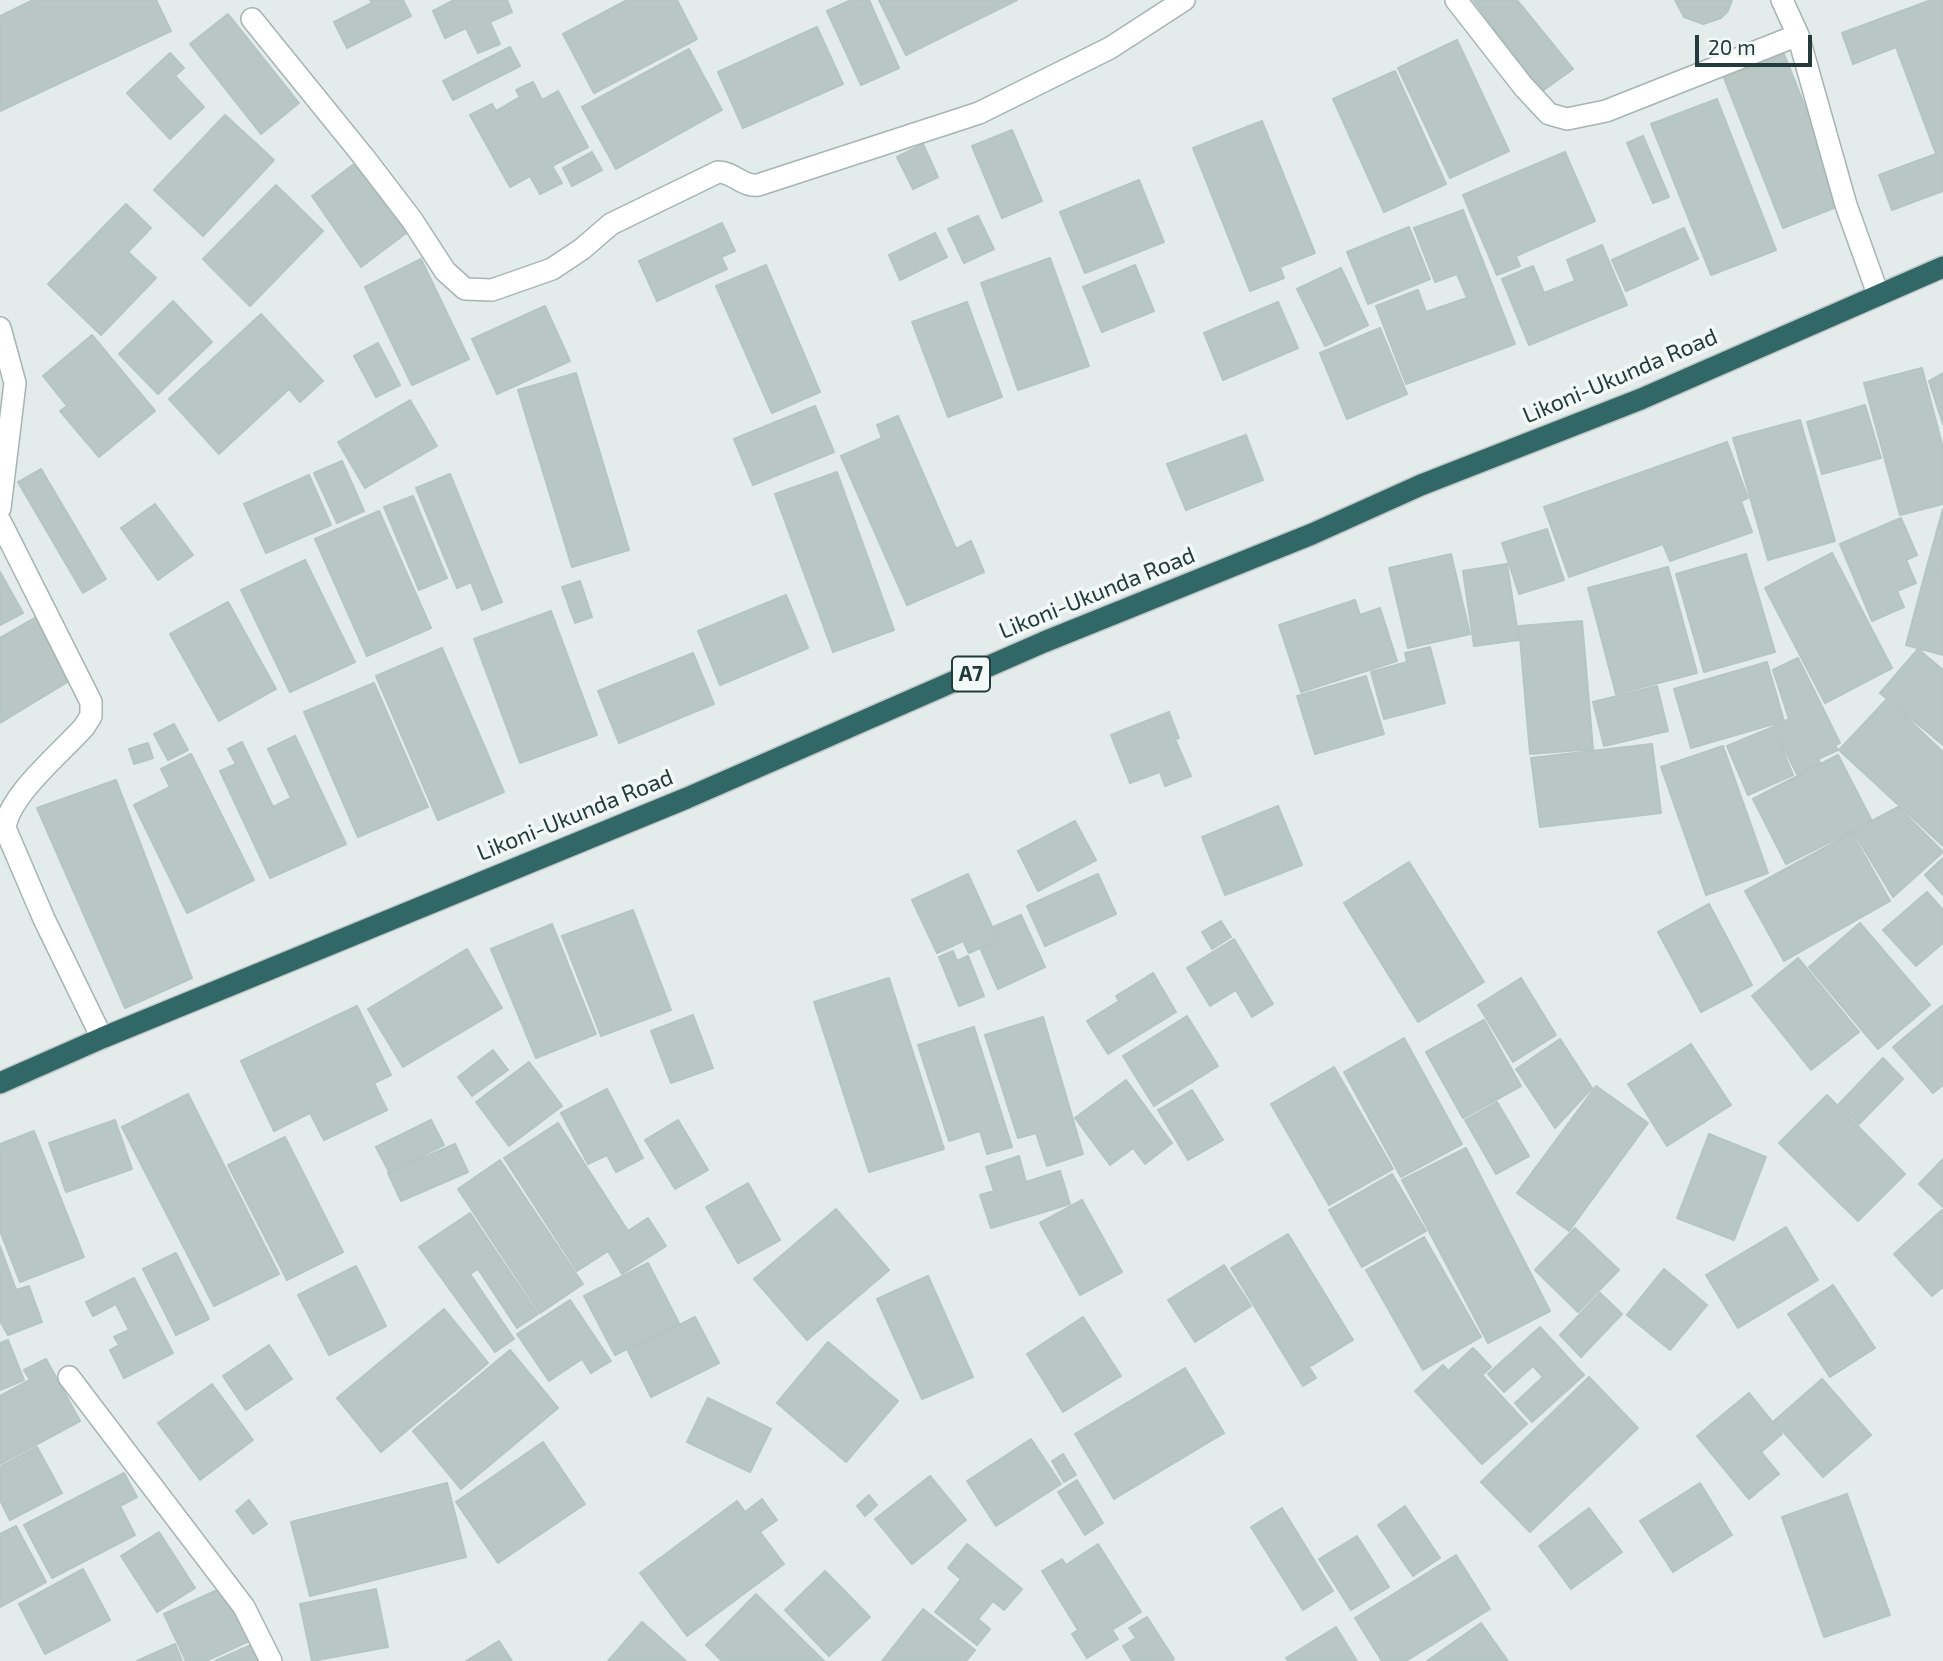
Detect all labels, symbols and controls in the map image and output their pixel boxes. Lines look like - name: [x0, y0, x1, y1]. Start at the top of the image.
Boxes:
- scale bar: [1698, 21, 1815, 65]
- text: 20 m: [1708, 34, 1756, 59]
- street label: Likoni-Ukunda Road: [1519, 323, 1721, 429]
- street label: Likoni-Ukunda Road: [995, 541, 1199, 645]
- road number: A7: [952, 656, 990, 692]
- street label: Likoni-Ukunda Road: [473, 763, 677, 867]

